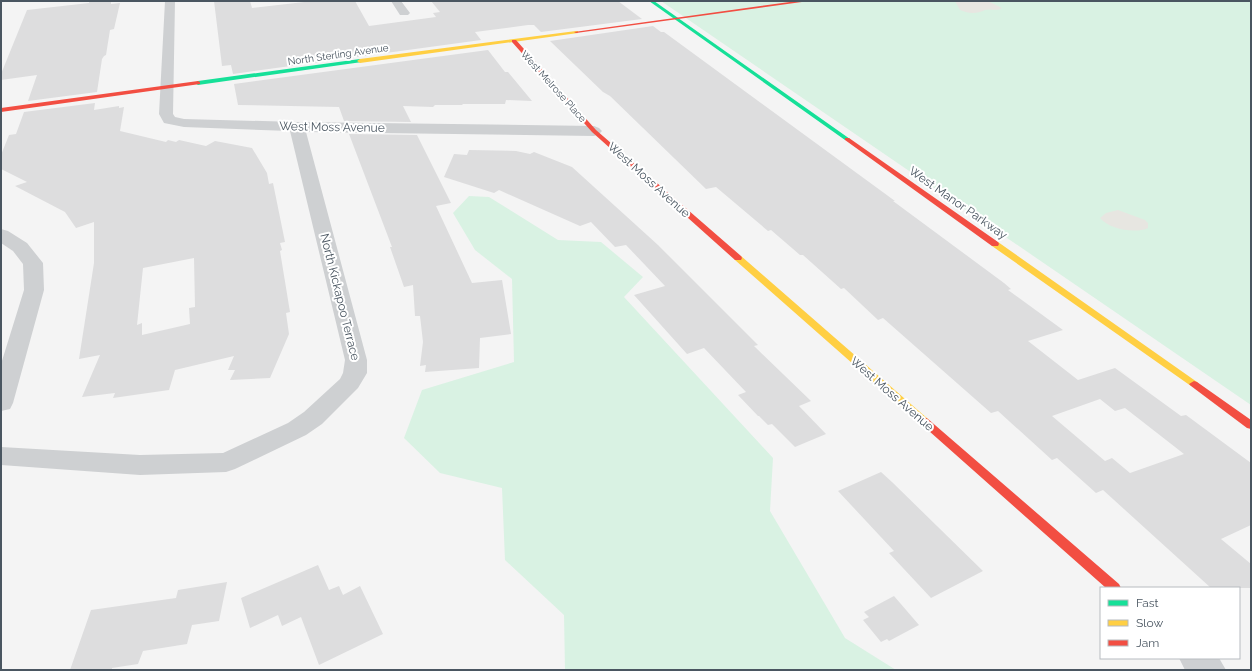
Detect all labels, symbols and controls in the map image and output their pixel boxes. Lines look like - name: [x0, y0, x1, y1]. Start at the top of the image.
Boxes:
- street label: North Sterling Avenue: [287, 42, 389, 67]
- street label: West Melrose Place: [519, 48, 589, 124]
- street label: West Moss Avenue: [279, 119, 385, 135]
- street label: West Moss Avenue: [605, 139, 693, 221]
- street label: West Manor Parkway: [906, 164, 1010, 243]
- street label: North Kickapoo Terrace: [317, 232, 363, 362]
- street label: West Moss Avenue: [848, 354, 936, 434]
- legend: [1100, 587, 1240, 659]
- text: Fast: [1136, 596, 1159, 610]
- text: Slow: [1136, 616, 1163, 630]
- text: Jam: [1136, 636, 1159, 650]

